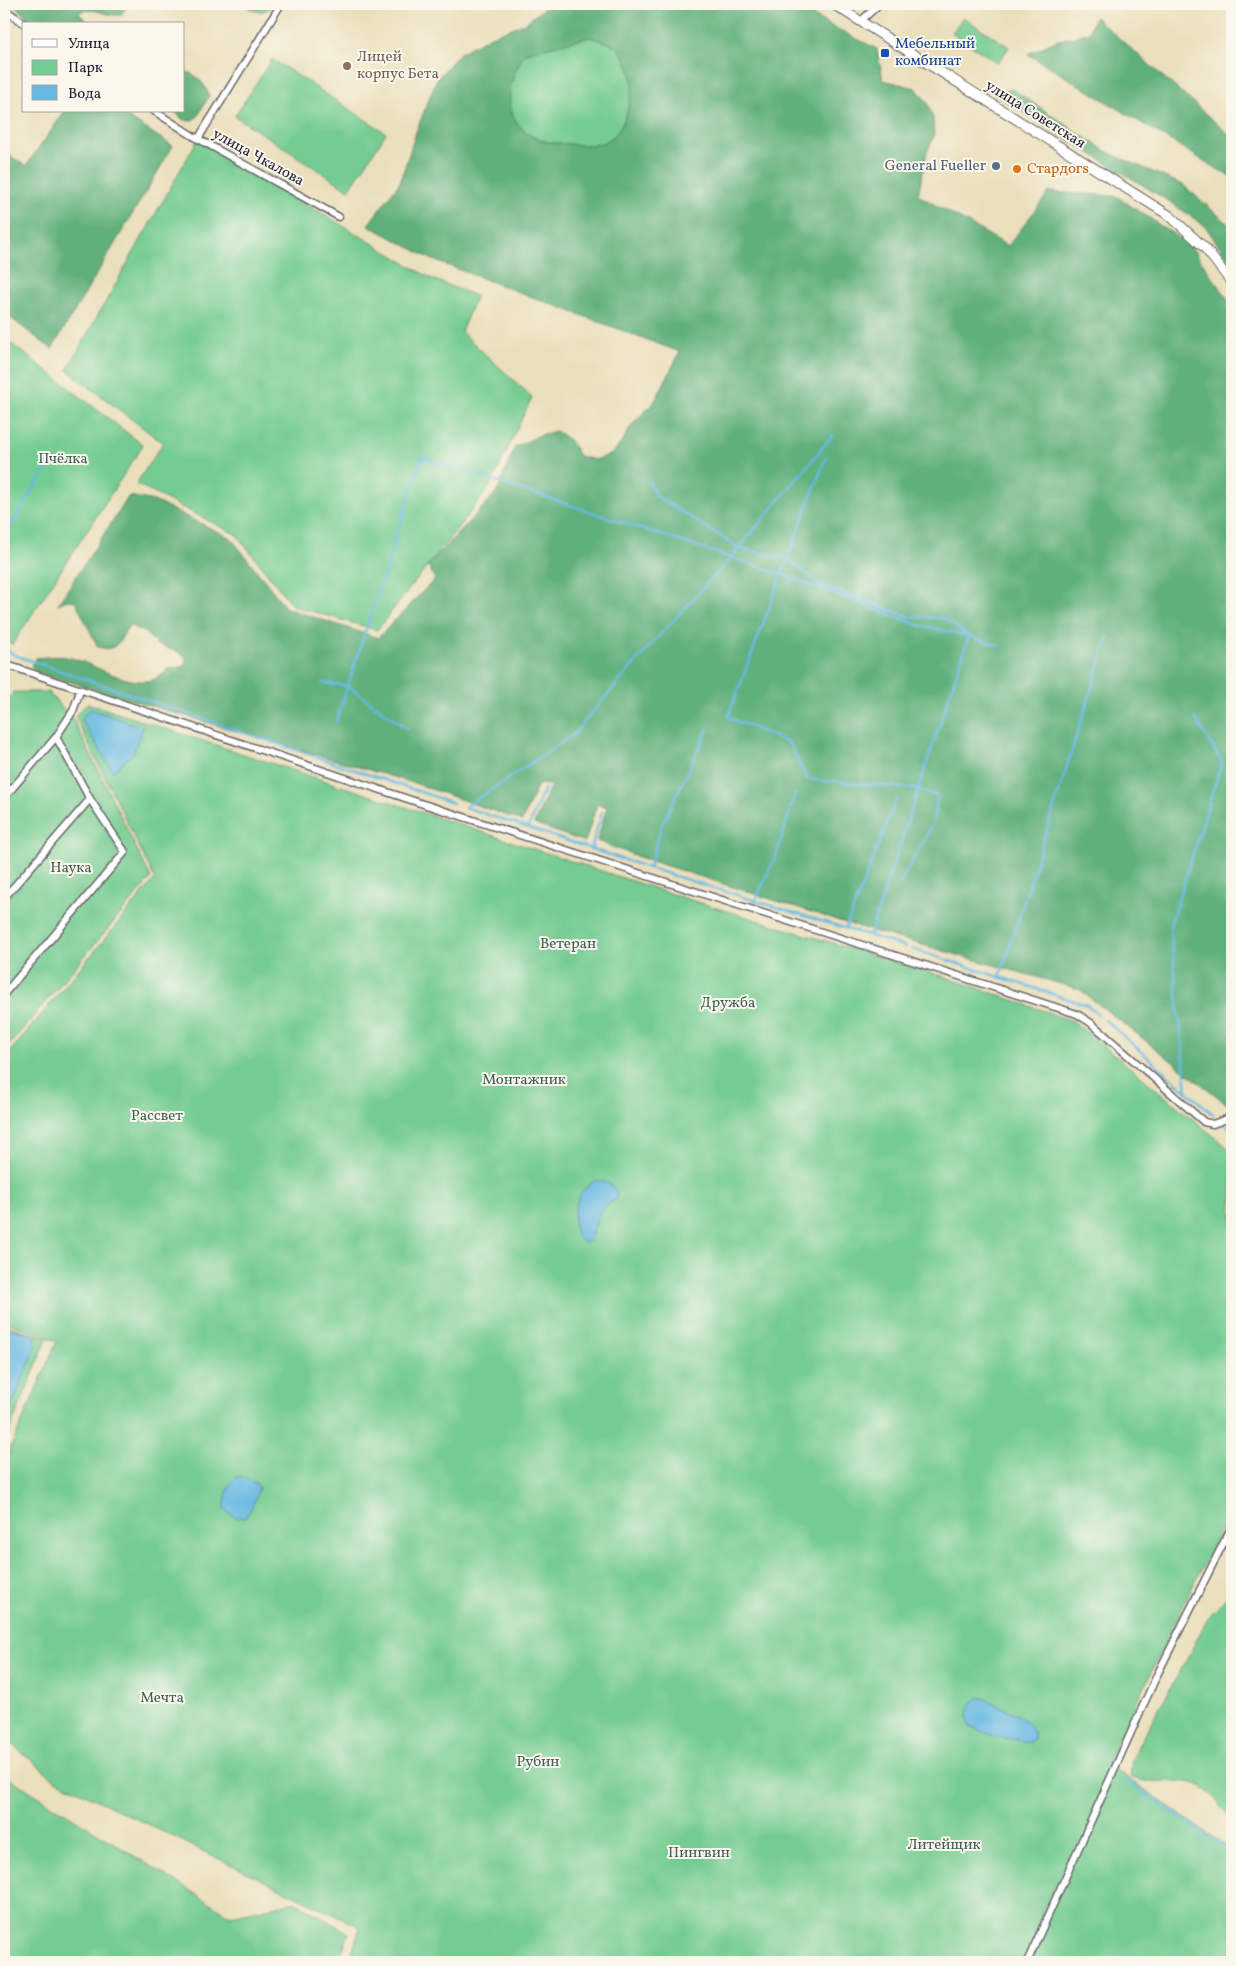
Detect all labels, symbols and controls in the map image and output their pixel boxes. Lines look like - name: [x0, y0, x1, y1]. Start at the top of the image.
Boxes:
- legend: [22, 22, 185, 112]
- text: Улица: [68, 34, 110, 55]
- place label: Мебельный комбинат: [895, 34, 975, 72]
- place label: Лицей корпус Бета: [357, 47, 439, 85]
- marker: Мебельный комбинат: [879, 47, 891, 59]
- text: Парк: [68, 58, 103, 79]
- marker: Лицей корпус Бета: [341, 60, 353, 72]
- street label: улица Советская: [981, 76, 1089, 154]
- text: Вода: [68, 84, 101, 105]
- street label: улица Чкалова: [208, 124, 308, 192]
- place label: General Fueller: [885, 156, 986, 177]
- place label: Стардогs: [1027, 159, 1089, 180]
- marker: General Fueller: [990, 160, 1002, 172]
- marker: Стардогs: [1011, 163, 1023, 175]
- park label: Пчёлка: [38, 449, 88, 470]
- park label: Наука: [50, 858, 92, 879]
- park label: Ветеран: [540, 934, 596, 955]
- park label: Дружба: [701, 993, 755, 1014]
- park label: Монтажник: [482, 1070, 566, 1091]
- park label: Рассвет: [131, 1106, 183, 1127]
- park label: Мечта: [140, 1688, 184, 1709]
- park label: Рубин: [516, 1752, 560, 1773]
- park label: Литейщик: [907, 1835, 981, 1856]
- park label: Пингвин: [668, 1843, 730, 1864]

